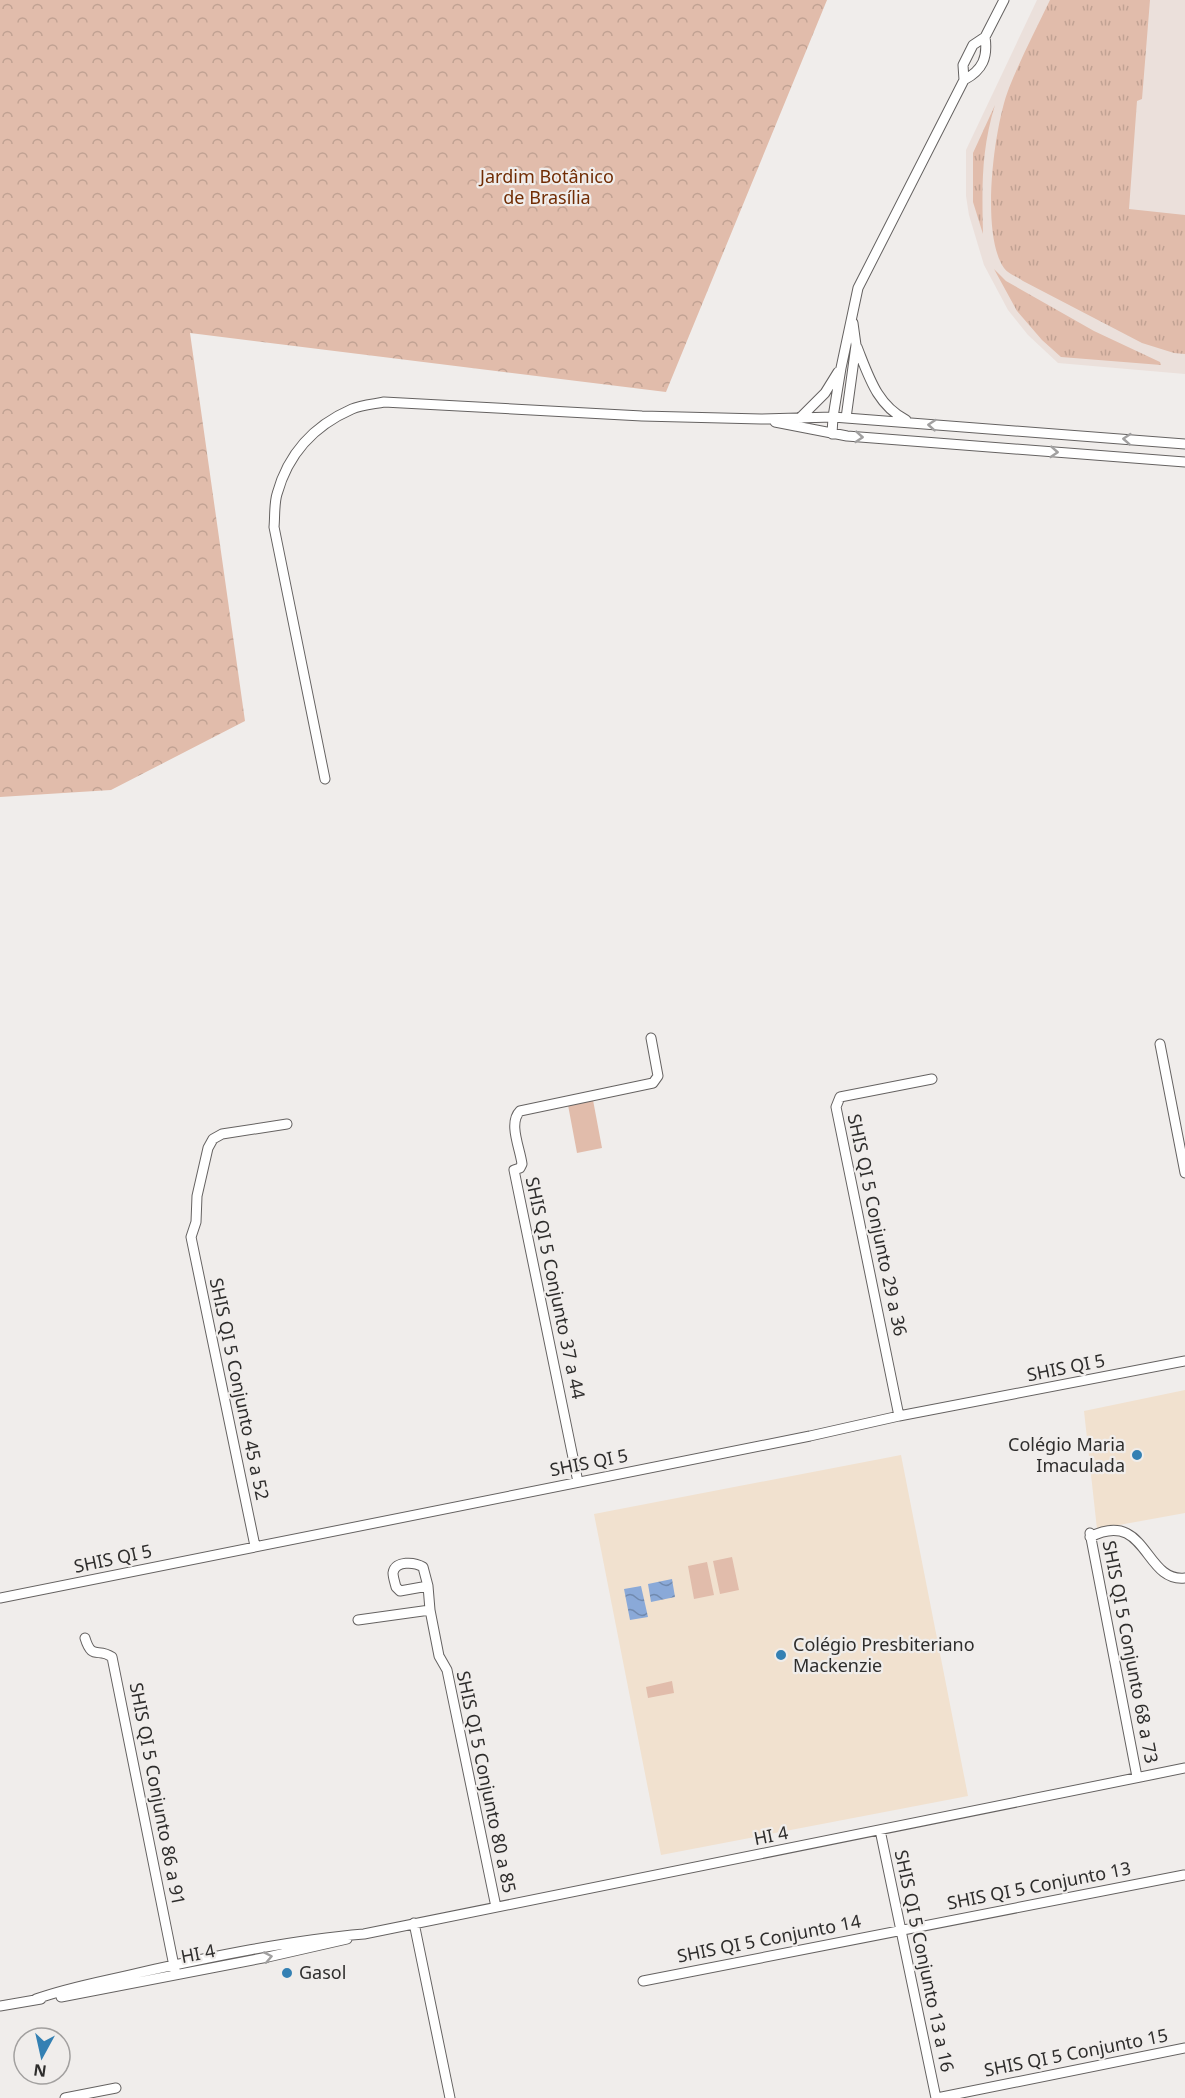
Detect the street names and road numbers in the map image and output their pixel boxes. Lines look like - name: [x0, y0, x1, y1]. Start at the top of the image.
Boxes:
- street label: SHIS QI 5 Conjunto 29 a 36: [843, 1111, 913, 1338]
- street label: SHIS QI 5 Conjunto 37 a 44: [521, 1174, 591, 1401]
- street label: SHIS QI 5 Conjunto 45 a 52: [205, 1275, 275, 1502]
- street label: SHIS QI 5: [1025, 1348, 1107, 1386]
- street label: SHIS QI 5: [548, 1443, 630, 1481]
- street label: SHIS QI 5: [72, 1538, 154, 1578]
- street label: SHIS QI 5 Conjunto 68 a 73: [1098, 1538, 1164, 1765]
- street label: SHIS QI 5 Conjunto 80 a 85: [452, 1668, 522, 1895]
- street label: SHIS QI 5 Conjunto 86 a 91: [125, 1680, 191, 1907]
- street label: HI 4: [752, 1820, 790, 1850]
- street label: SHIS QI 5 Conjunto 13 a 16: [890, 1847, 960, 2074]
- street label: SHIS QI 5 Conjunto 13: [945, 1855, 1133, 1915]
- street label: SHIS QI 5 Conjunto 14: [675, 1908, 863, 1968]
- street label: HI 4: [179, 1938, 217, 1968]
- street label: SHIS QI 5 Conjunto 15: [982, 2022, 1170, 2082]

